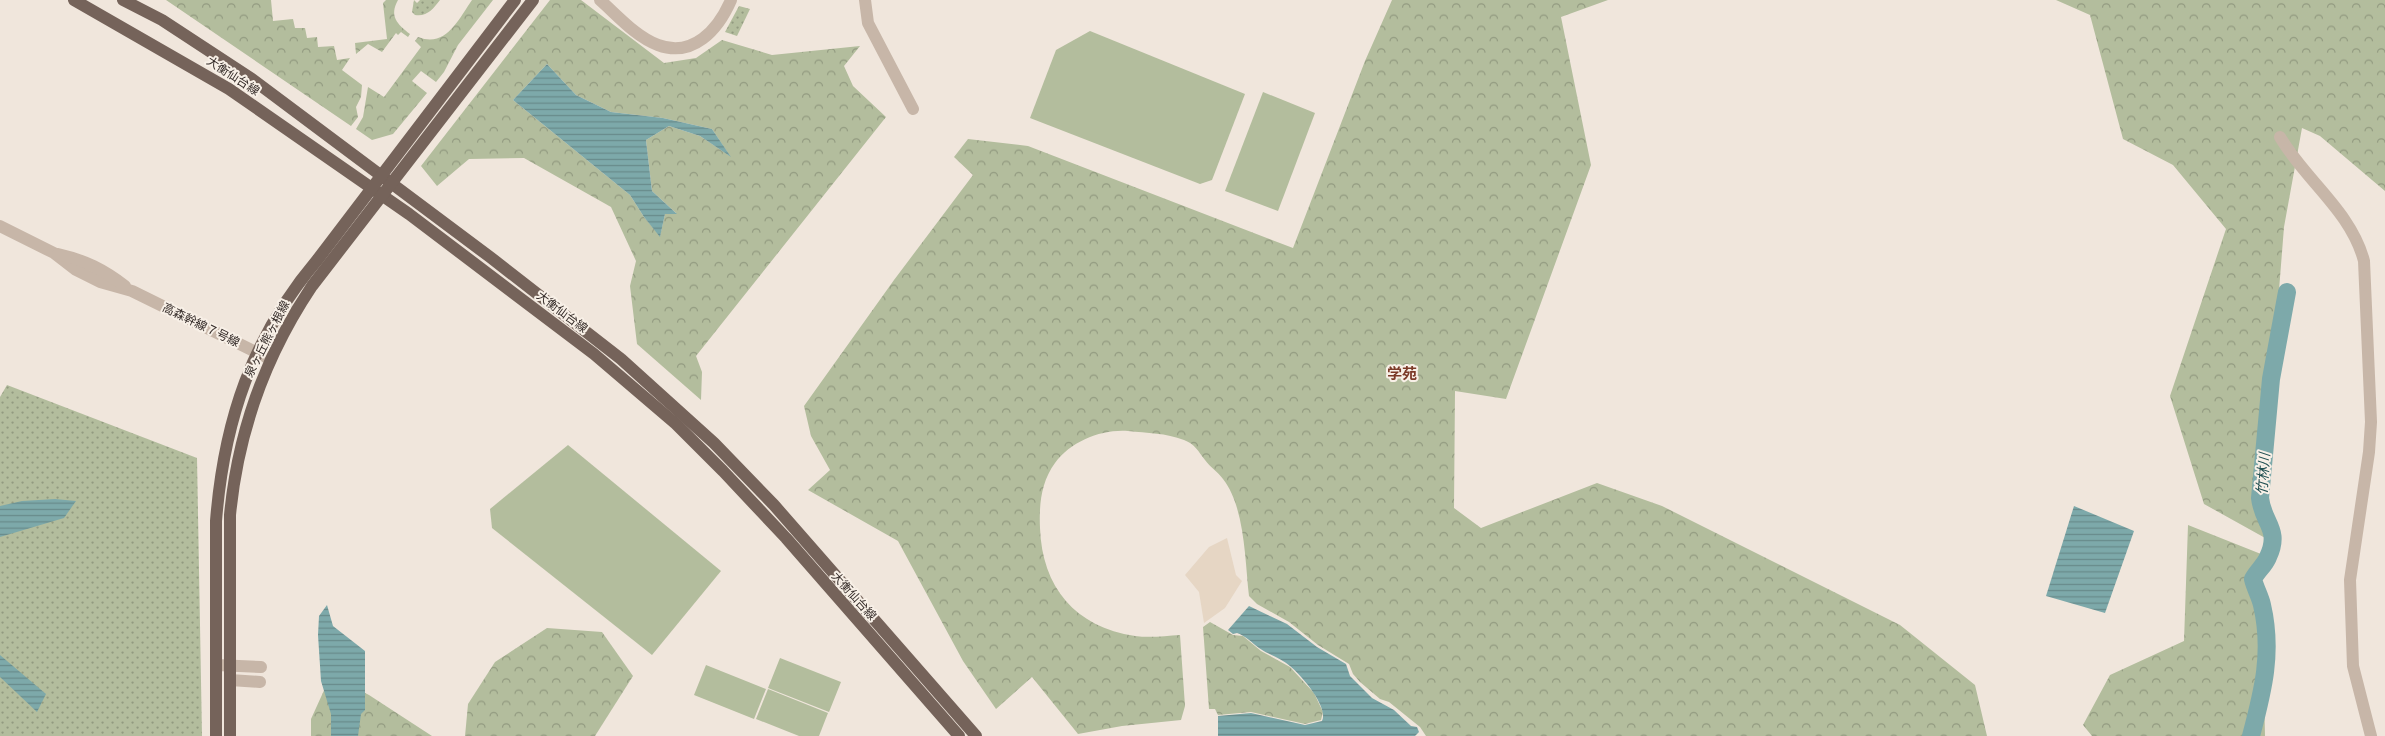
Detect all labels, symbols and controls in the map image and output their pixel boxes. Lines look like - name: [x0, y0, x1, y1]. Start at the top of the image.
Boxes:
- street label: 大衡仙台線: [204, 53, 263, 98]
- street label: 大衡仙台線: [534, 288, 591, 336]
- street label: 泉ヶ丘熊ヶ根線: [241, 298, 292, 380]
- street label: 高森幹線７号線: [160, 299, 242, 350]
- district label: 学苑: [1387, 364, 1417, 383]
- water label: 竹林川: [2253, 450, 2274, 496]
- street label: 大衡仙台線: [829, 568, 880, 623]

